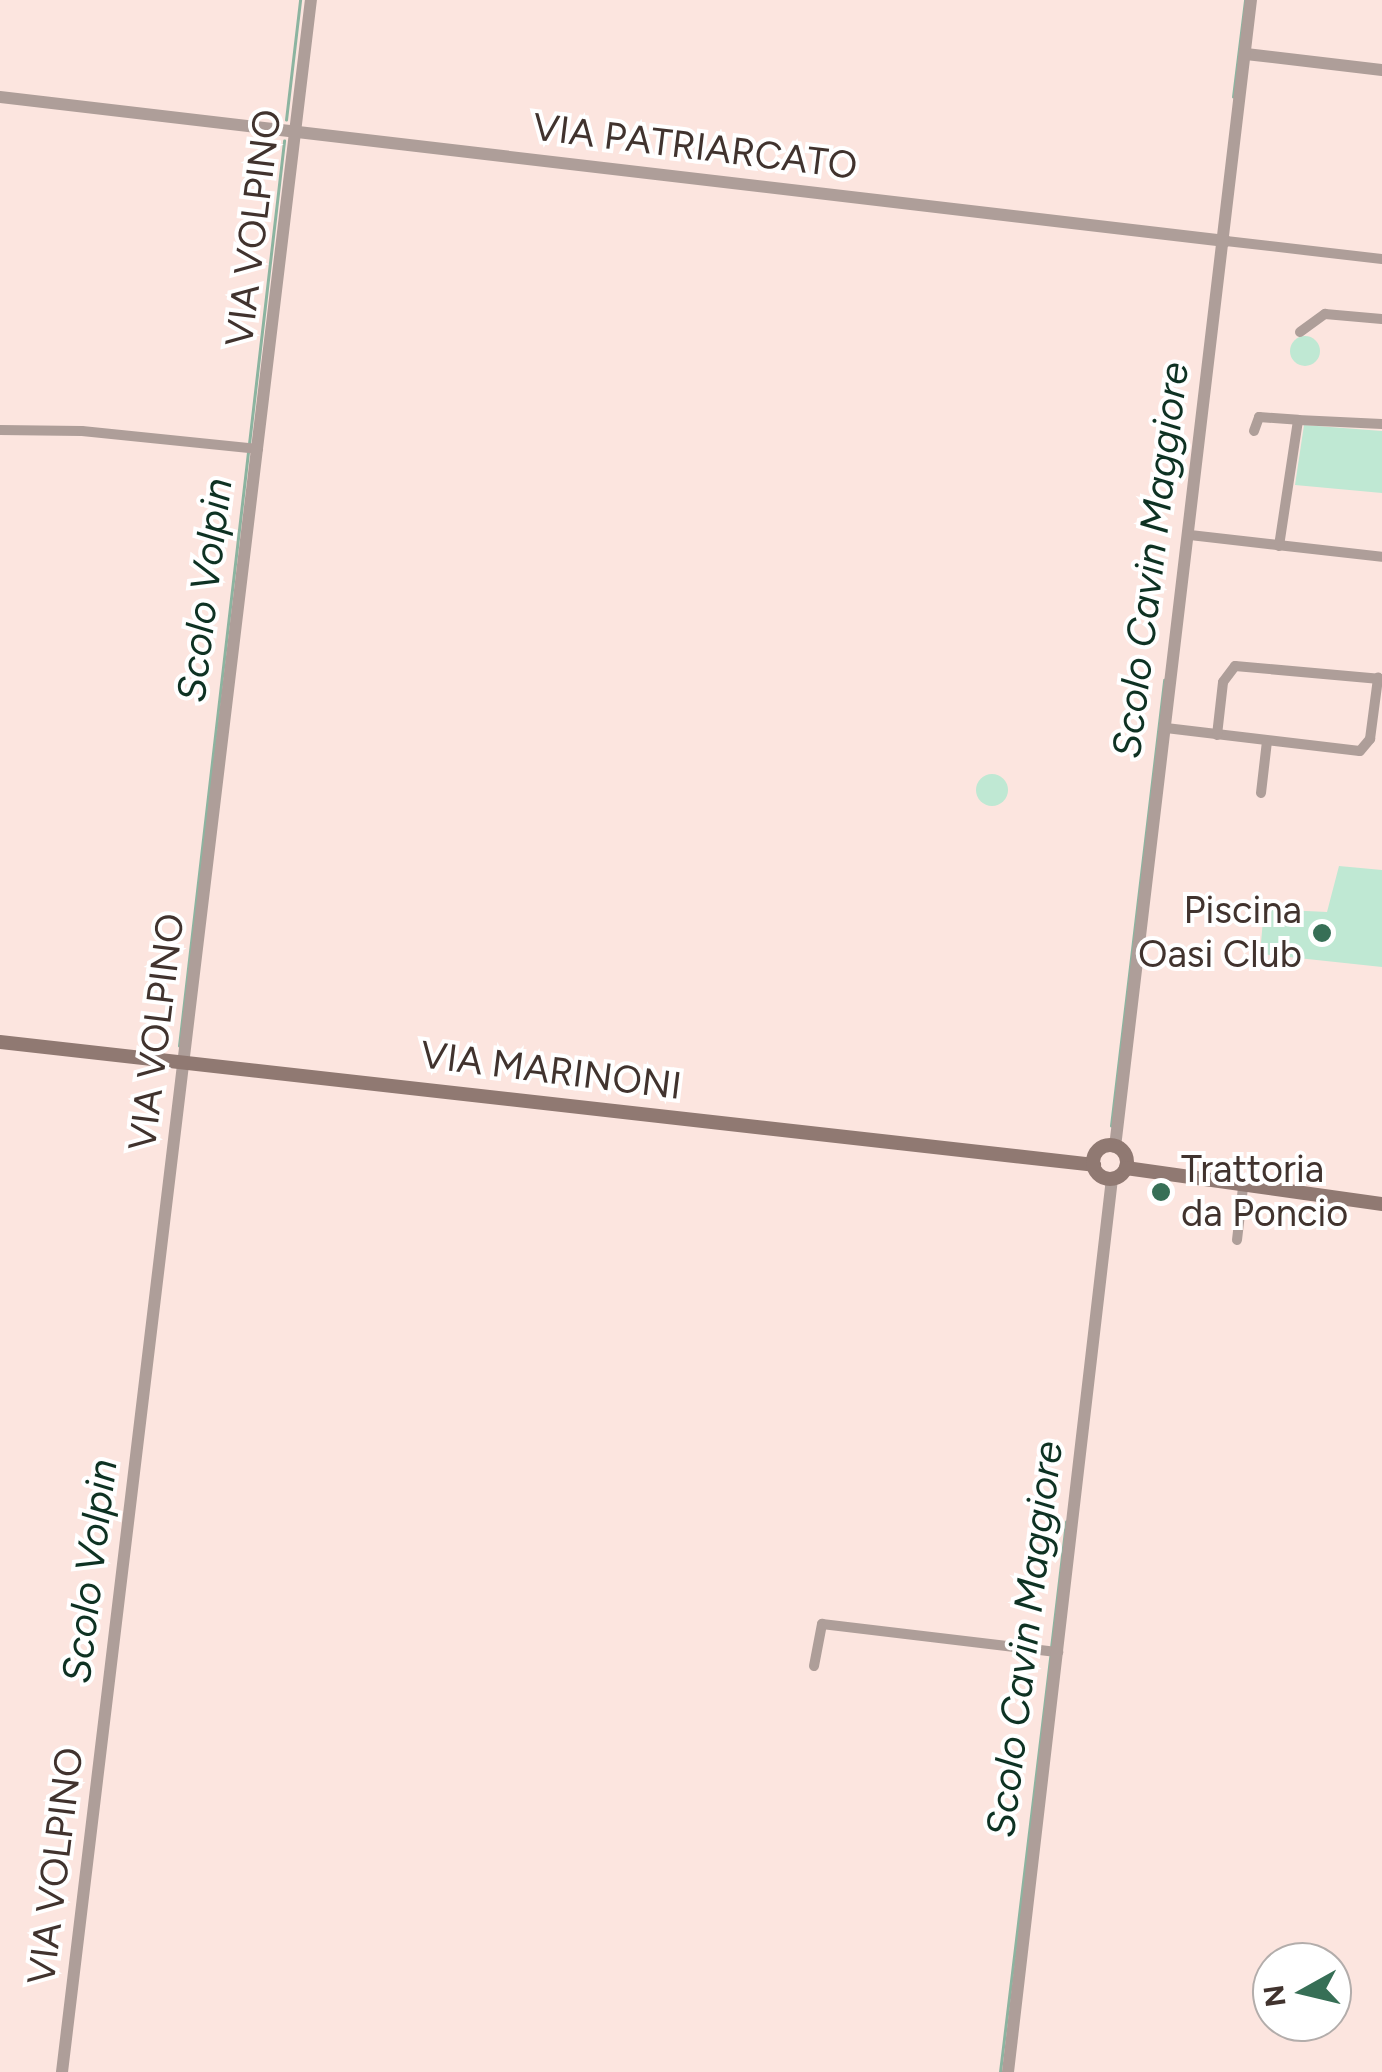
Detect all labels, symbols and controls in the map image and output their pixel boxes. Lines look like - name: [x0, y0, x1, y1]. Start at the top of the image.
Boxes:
- street label: VIA PATRIARCATO: [530, 104, 860, 190]
- street label: VIA VOLPINO: [217, 107, 291, 349]
- water label: Scolo Cavin Maggiore: [1102, 359, 1198, 761]
- water label: Scolo Volpin: [166, 475, 242, 705]
- place label: Piscina Oasi Club: [1138, 888, 1302, 978]
- street label: VIA VOLPINO: [120, 911, 194, 1153]
- marker: Piscina Oasi Club: [1311, 922, 1333, 944]
- street label: VIA MARINONI: [418, 1032, 684, 1110]
- place label: Trattoria da Poncio: [1181, 1147, 1348, 1236]
- marker: Trattoria da Poncio: [1150, 1181, 1172, 1203]
- water label: Scolo Cavin Maggiore: [976, 1438, 1072, 1840]
- water label: Scolo Volpin: [51, 1456, 127, 1686]
- street label: VIA VOLPINO: [19, 1745, 93, 1987]
- north arrow: [1252, 1942, 1352, 2042]
- text: N: [1256, 1983, 1293, 2009]

